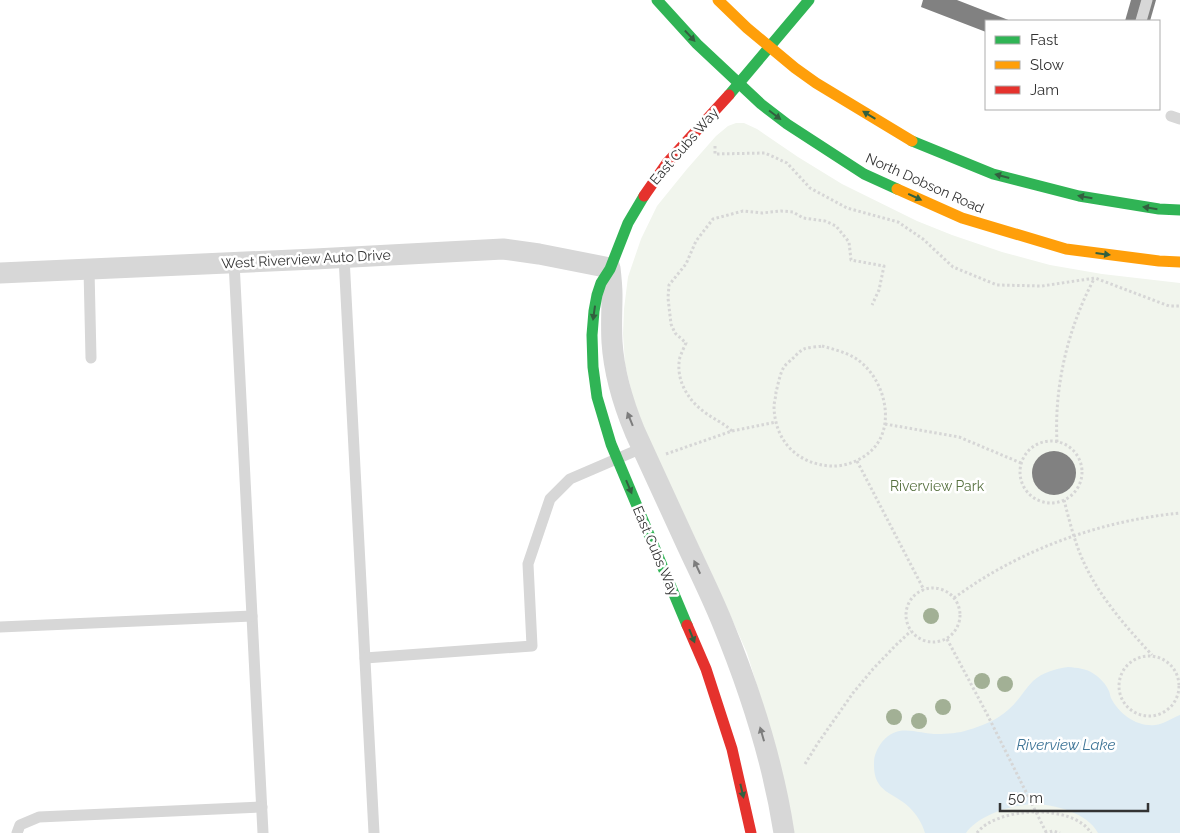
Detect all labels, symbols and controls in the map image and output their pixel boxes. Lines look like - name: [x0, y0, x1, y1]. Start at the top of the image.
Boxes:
- legend: [985, 20, 1160, 110]
- one-way arrow: [684, 30, 696, 42]
- text: Fast: [1030, 31, 1058, 49]
- text: Slow: [1030, 56, 1064, 74]
- text: Jam: [1030, 81, 1059, 99]
- street label: East Cubs Way: [646, 104, 722, 188]
- one-way arrow: [768, 109, 781, 120]
- one-way arrow: [862, 111, 876, 120]
- street label: North Dobson Road: [863, 150, 987, 216]
- one-way arrow: [995, 172, 1010, 180]
- one-way arrow: [908, 193, 922, 201]
- one-way arrow: [1077, 193, 1093, 201]
- one-way arrow: [1142, 203, 1158, 211]
- street label: West Riverview Auto Drive: [221, 247, 391, 271]
- one-way arrow: [1096, 250, 1112, 258]
- one-way arrow: [590, 305, 598, 321]
- one-way arrow: [625, 412, 633, 426]
- park label: Riverview Park: [890, 478, 985, 494]
- one-way arrow: [625, 480, 633, 494]
- street label: East Cubs Way: [630, 503, 682, 599]
- one-way arrow: [693, 559, 701, 574]
- one-way arrow: [689, 629, 697, 643]
- one-way arrow: [757, 727, 765, 742]
- water label: Riverview Lake: [1016, 736, 1116, 754]
- scale bar: [1000, 780, 1148, 812]
- one-way arrow: [738, 783, 746, 798]
- text: 50 m: [1008, 789, 1043, 807]

